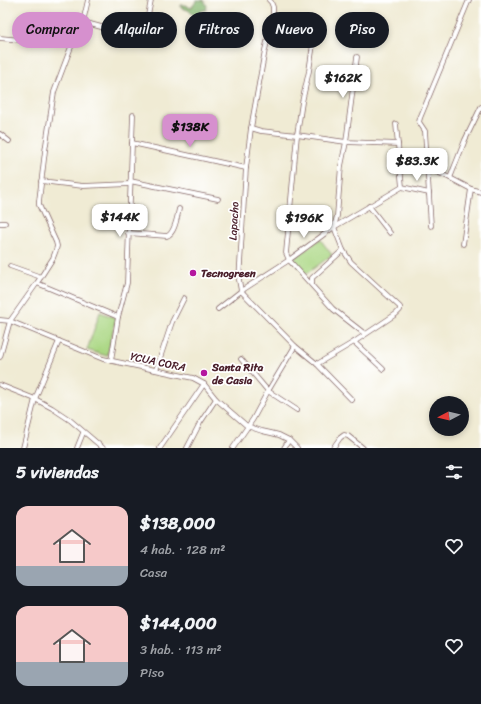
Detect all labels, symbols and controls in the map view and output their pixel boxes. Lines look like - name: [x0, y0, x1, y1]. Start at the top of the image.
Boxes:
- chip: Comprar: [12, 12, 93, 48]
- chip: Alquilar: [101, 12, 177, 48]
- chip: Filtros: [185, 12, 254, 48]
- chip: Nuevo: [262, 12, 327, 48]
- chip: Piso: [335, 12, 389, 48]
- pin: $162K: [315, 65, 371, 99]
- text: $162K: [324, 66, 362, 89]
- pin: $138K: [162, 114, 218, 148]
- text: $138K: [171, 115, 209, 138]
- pin: $83.3K: [384, 148, 450, 182]
- text: $83.3K: [396, 149, 438, 172]
- street label: Lapacho: [224, 201, 245, 241]
- pin: $144K: [92, 204, 148, 238]
- text: $144K: [101, 205, 139, 228]
- pin: $196K: [276, 205, 332, 239]
- text: $196K: [285, 206, 323, 229]
- place label: Tecnogreen: [201, 264, 256, 283]
- marker: Tecnogreen: [188, 268, 198, 278]
- street label: YCUA CORA: [128, 347, 188, 377]
- place label: Santa Rita de Casia: [211, 358, 264, 390]
- marker: Santa Rita de Casia: [199, 368, 209, 378]
- north arrow: [429, 396, 469, 436]
- map controls: [429, 396, 469, 436]
- text: 5 viviendas: [16, 457, 99, 487]
- icon: filters: [443, 461, 465, 483]
- text: $138,000: [140, 508, 215, 538]
- icon: home: [48, 522, 96, 570]
- icon: heart: [443, 535, 465, 557]
- text: 4 hab. · 128 m²: [140, 538, 225, 561]
- text: Casa: [140, 561, 167, 584]
- text: $144,000: [140, 608, 217, 638]
- icon: home: [48, 622, 96, 670]
- icon: heart: [443, 635, 465, 657]
- text: 3 hab. · 113 m²: [140, 638, 222, 661]
- text: Piso: [140, 661, 164, 684]

